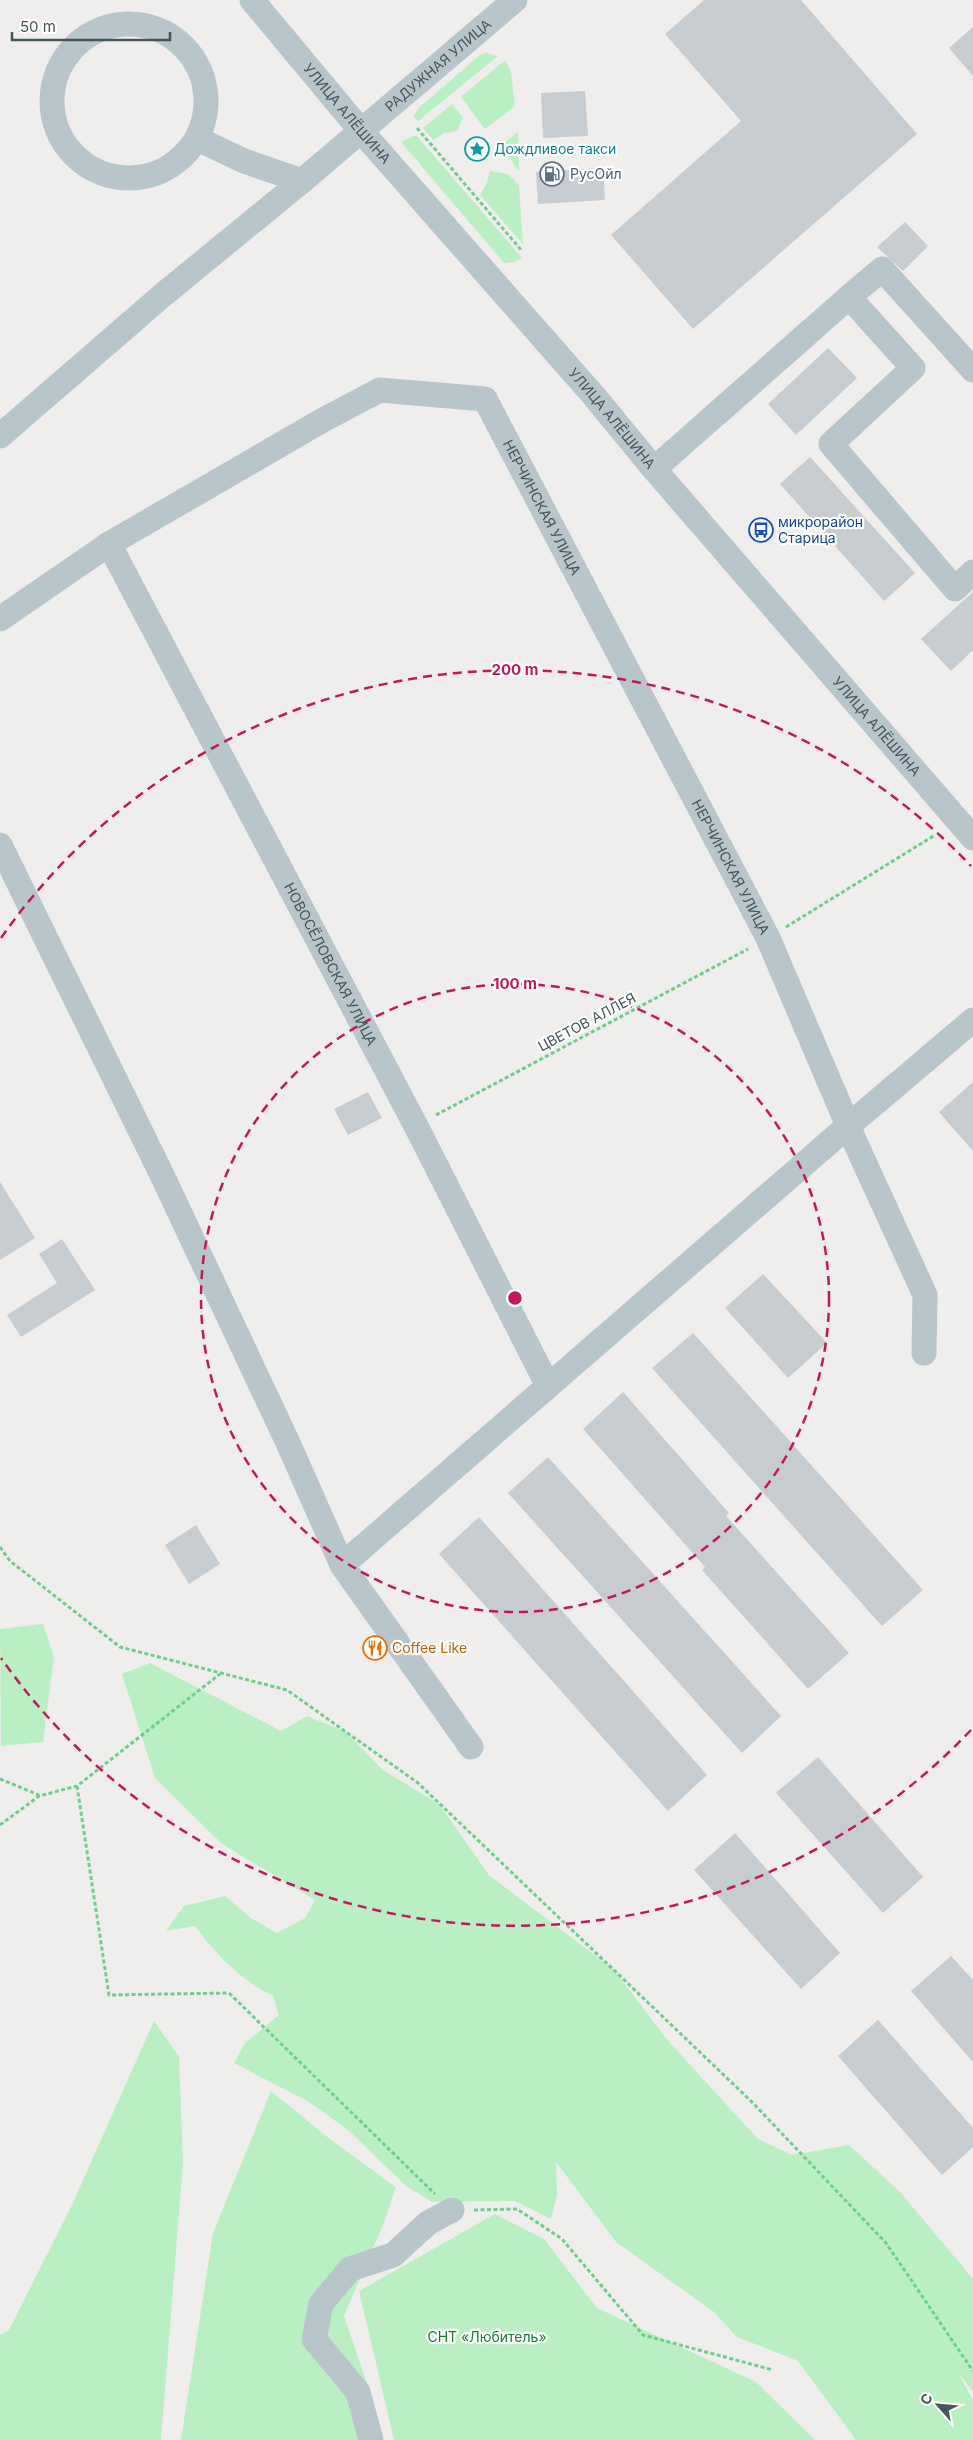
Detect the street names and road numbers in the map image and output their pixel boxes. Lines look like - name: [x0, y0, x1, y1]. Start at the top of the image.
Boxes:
- street label: РАДУЖНАЯ УЛИЦА: [381, 15, 495, 115]
- street label: УЛИЦА АЛЁШИНА: [300, 59, 395, 167]
- street label: УЛИЦА АЛЁШИНА: [565, 364, 659, 472]
- street label: НЕРЧИНСКАЯ УЛИЦА: [500, 437, 585, 578]
- street label: УЛИЦА АЛЁШИНА: [829, 673, 925, 780]
- street label: НЕРЧИНСКАЯ УЛИЦА: [689, 796, 774, 938]
- street label: НОВОСЁЛОВСКАЯ УЛИЦА: [281, 879, 381, 1049]
- street label: ЦВЕТОВ АЛЛЕЯ: [535, 989, 638, 1054]

